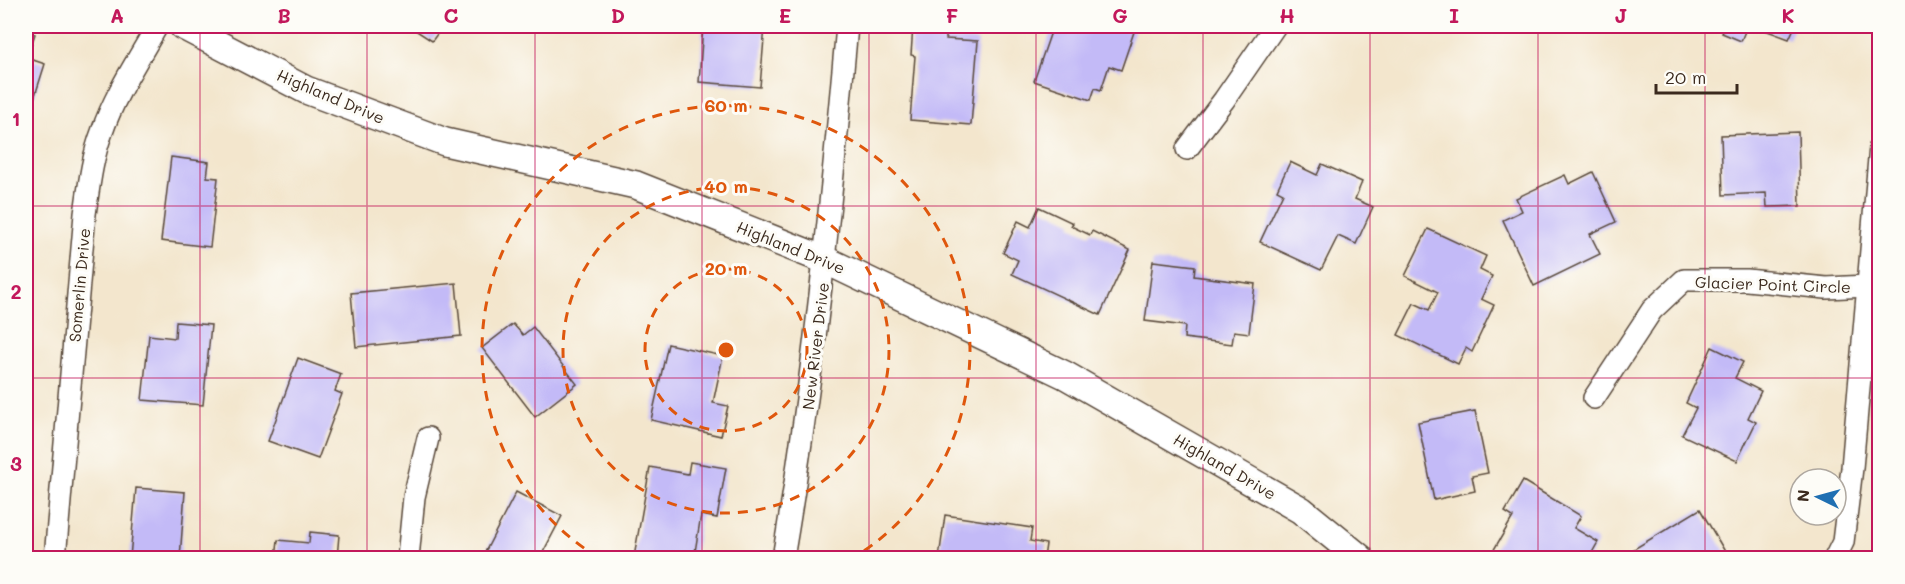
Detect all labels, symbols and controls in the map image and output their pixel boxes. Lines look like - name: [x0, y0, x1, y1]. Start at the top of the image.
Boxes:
- text: A: [110, 2, 124, 28]
- text: B: [277, 2, 291, 28]
- text: C: [444, 2, 459, 28]
- text: D: [611, 2, 625, 28]
- text: E: [779, 2, 791, 28]
- text: F: [946, 2, 959, 28]
- text: G: [1112, 2, 1128, 28]
- text: H: [1279, 2, 1295, 28]
- text: I: [1449, 2, 1459, 28]
- text: J: [1614, 2, 1628, 28]
- text: K: [1781, 2, 1795, 28]
- scale bar: [1656, 57, 1737, 95]
- street label: Highland Drive: [274, 64, 388, 128]
- text: 20 m: [1665, 65, 1706, 89]
- text: 60 m: [704, 93, 748, 117]
- text: 1: [12, 105, 20, 131]
- text: 40 m: [704, 174, 748, 198]
- street label: Highland Drive: [734, 216, 848, 278]
- street label: Somerlin Drive: [64, 227, 94, 343]
- text: 20 m: [705, 256, 747, 280]
- street label: Glacier Point Circle: [1695, 271, 1851, 297]
- text: 2: [10, 278, 22, 304]
- street label: New River Drive: [797, 281, 833, 411]
- centre of rings: [716, 340, 736, 360]
- street label: Highland Drive: [1170, 428, 1280, 504]
- text: 3: [10, 450, 22, 476]
- north arrow: [1788, 467, 1848, 527]
- text: N: [1792, 489, 1814, 503]

